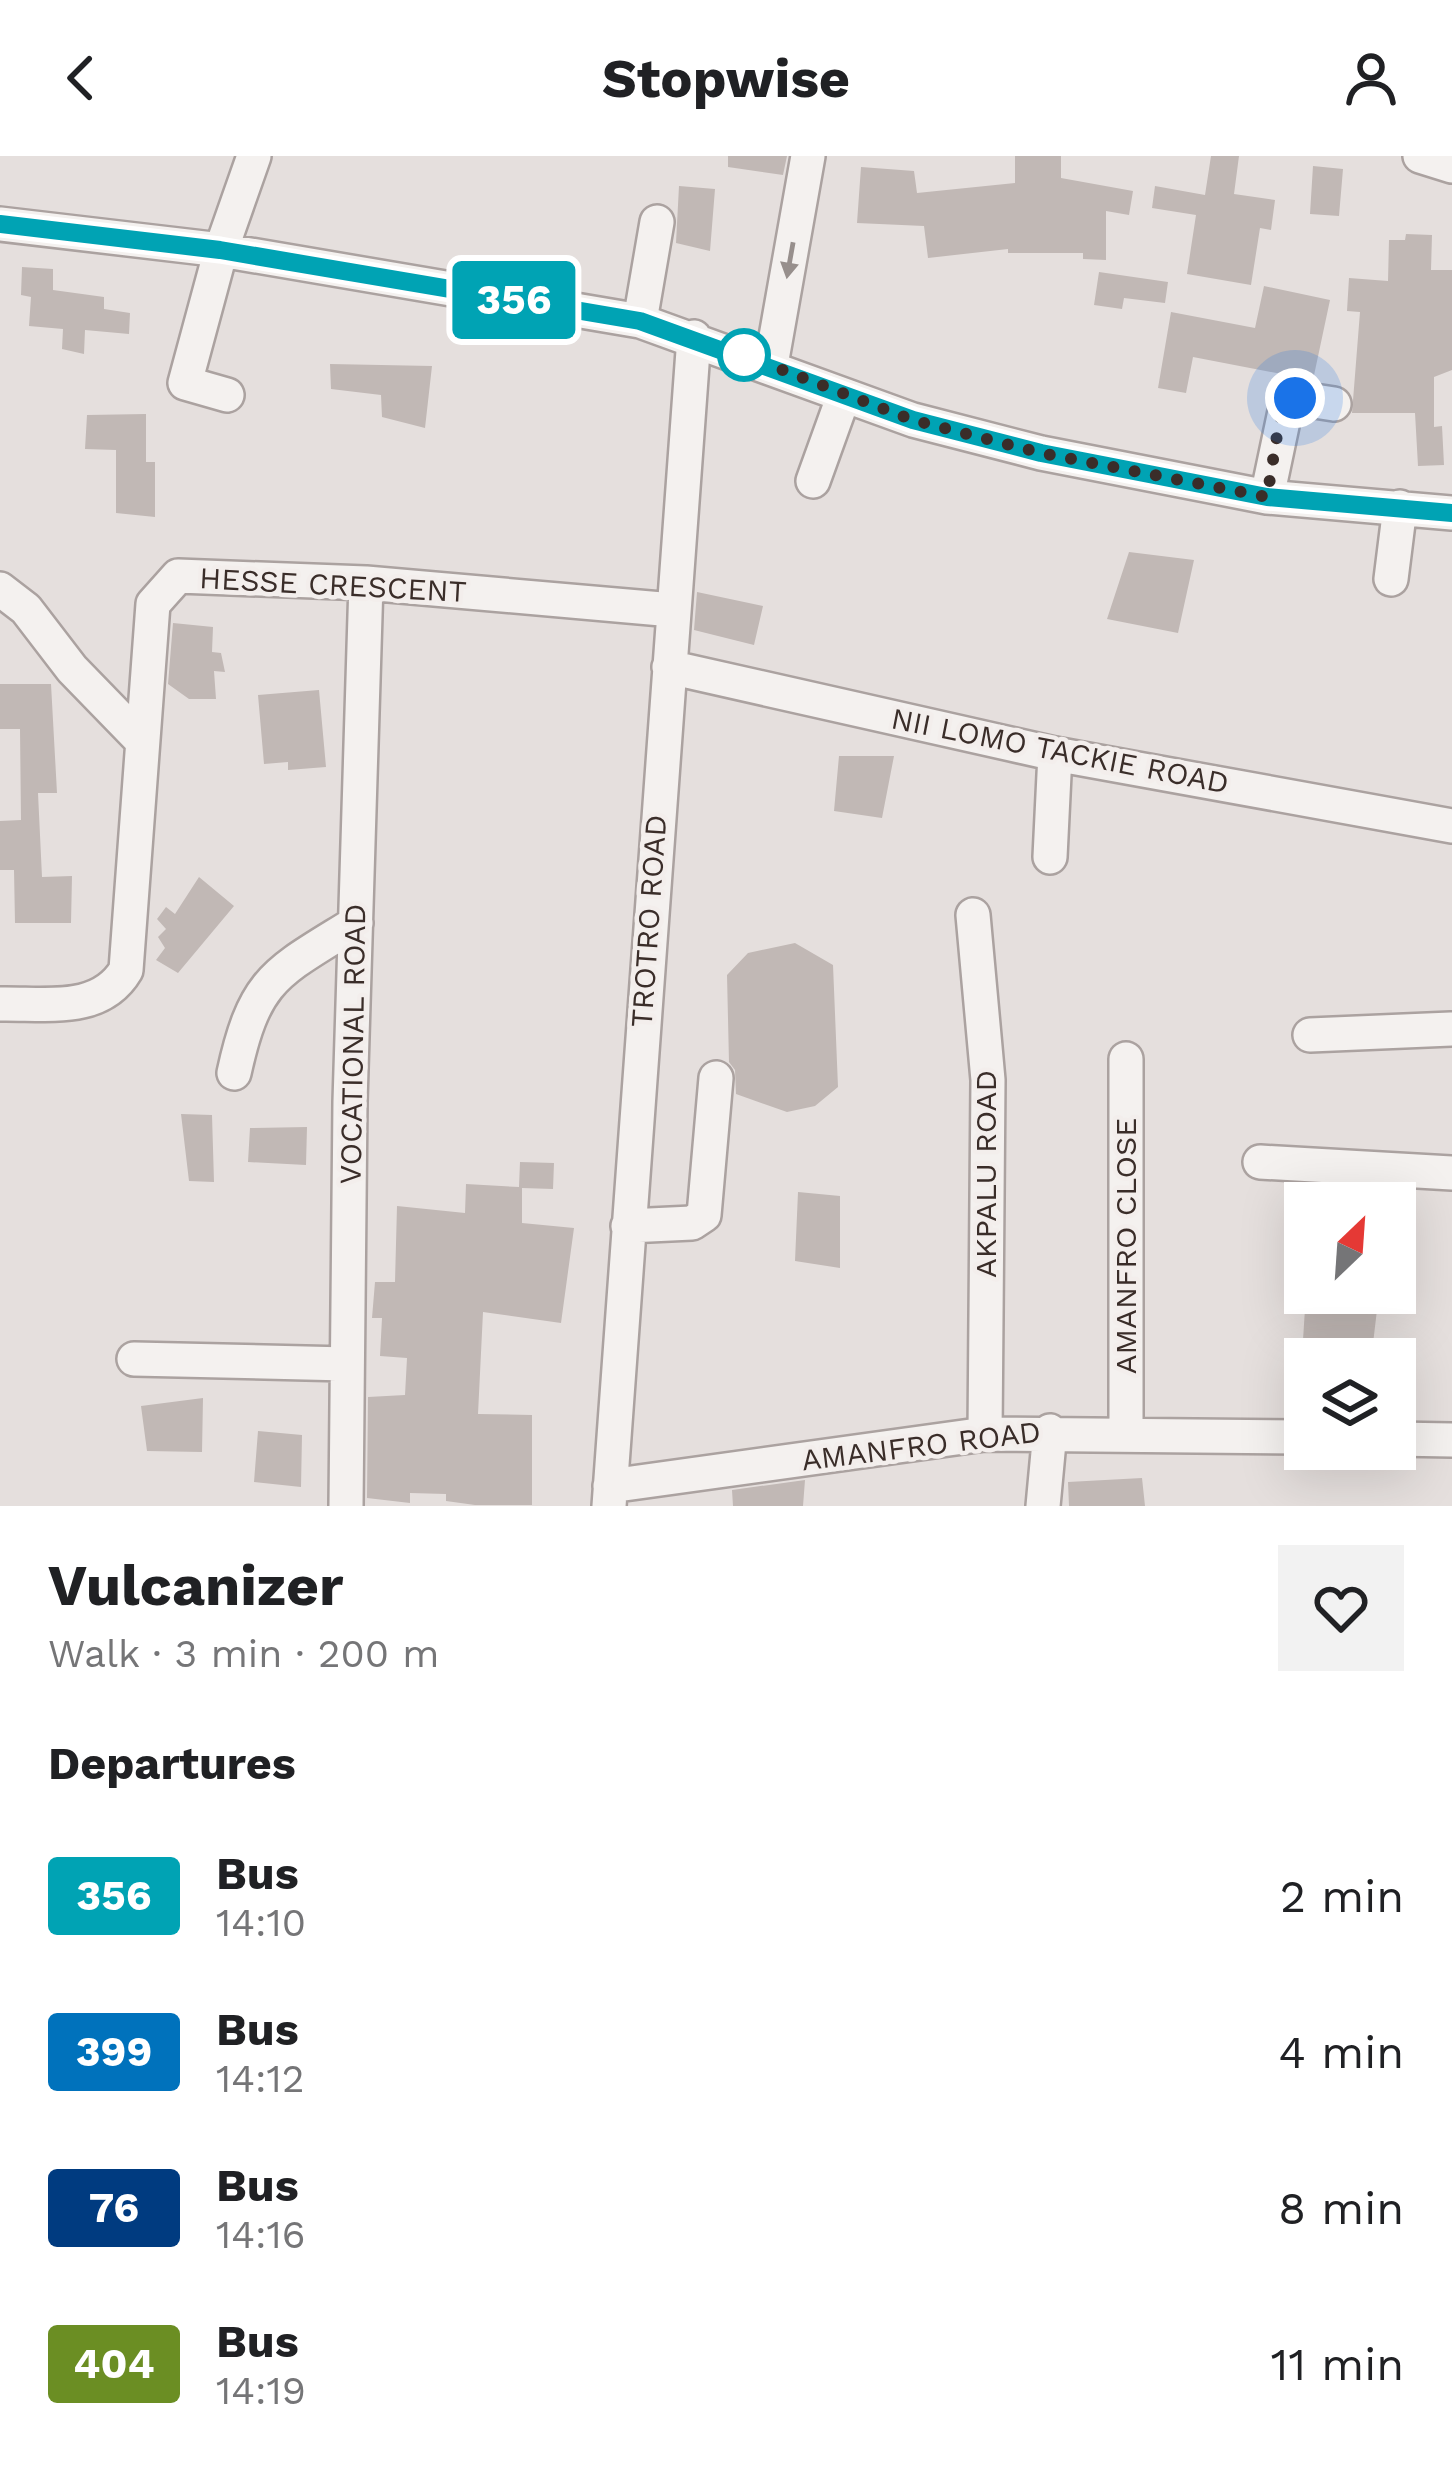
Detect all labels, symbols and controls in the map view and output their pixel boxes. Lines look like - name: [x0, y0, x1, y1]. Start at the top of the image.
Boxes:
- icon: back: [48, 45, 114, 111]
- icon: person: [1338, 45, 1404, 111]
- text: Stopwise: [602, 47, 850, 110]
- one-way arrow: [780, 242, 798, 280]
- line badge: 356: [445, 261, 583, 339]
- text: 356: [476, 275, 552, 324]
- unlabelled marker: [719, 330, 769, 380]
- your location: [1265, 368, 1325, 428]
- street label: HESSE CRESCENT: [198, 560, 468, 609]
- street label: NII LOMO TACKIE ROAD: [888, 701, 1232, 800]
- street label: TROTRO ROAD: [624, 813, 673, 1029]
- street label: VOCATIONAL ROAD: [333, 903, 372, 1185]
- street label: AKPALU ROAD: [968, 1070, 1003, 1278]
- street label: AMANFRO CLOSE: [1108, 1118, 1143, 1374]
- north arrow: [1284, 1182, 1416, 1314]
- map controls: [1284, 1182, 1416, 1470]
- button: layers: [1284, 1338, 1416, 1470]
- street label: AMANFRO ROAD: [799, 1413, 1043, 1478]
- button: heart: [1278, 1545, 1404, 1671]
- text: Vulcanizer: [48, 1552, 344, 1619]
- text: Walk · 3 min · 200 m: [48, 1631, 439, 1676]
- text: Departures: [48, 1737, 296, 1790]
- text: Bus: [216, 1847, 299, 1900]
- text: 2 min: [1280, 1870, 1404, 1923]
- text: 356: [76, 1871, 152, 1920]
- text: 14:10: [216, 1900, 306, 1945]
- text: Bus: [216, 2003, 299, 2056]
- text: 4 min: [1278, 2026, 1404, 2079]
- text: 399: [76, 2027, 152, 2076]
- text: 14:12: [216, 2056, 305, 2101]
- text: Bus: [216, 2159, 299, 2212]
- text: 8 min: [1278, 2182, 1404, 2235]
- text: 76: [89, 2183, 139, 2232]
- text: 14:16: [216, 2212, 306, 2257]
- text: Bus: [216, 2315, 299, 2368]
- text: 11 min: [1271, 2338, 1404, 2391]
- text: 404: [73, 2339, 155, 2388]
- text: 14:19: [216, 2368, 306, 2413]

